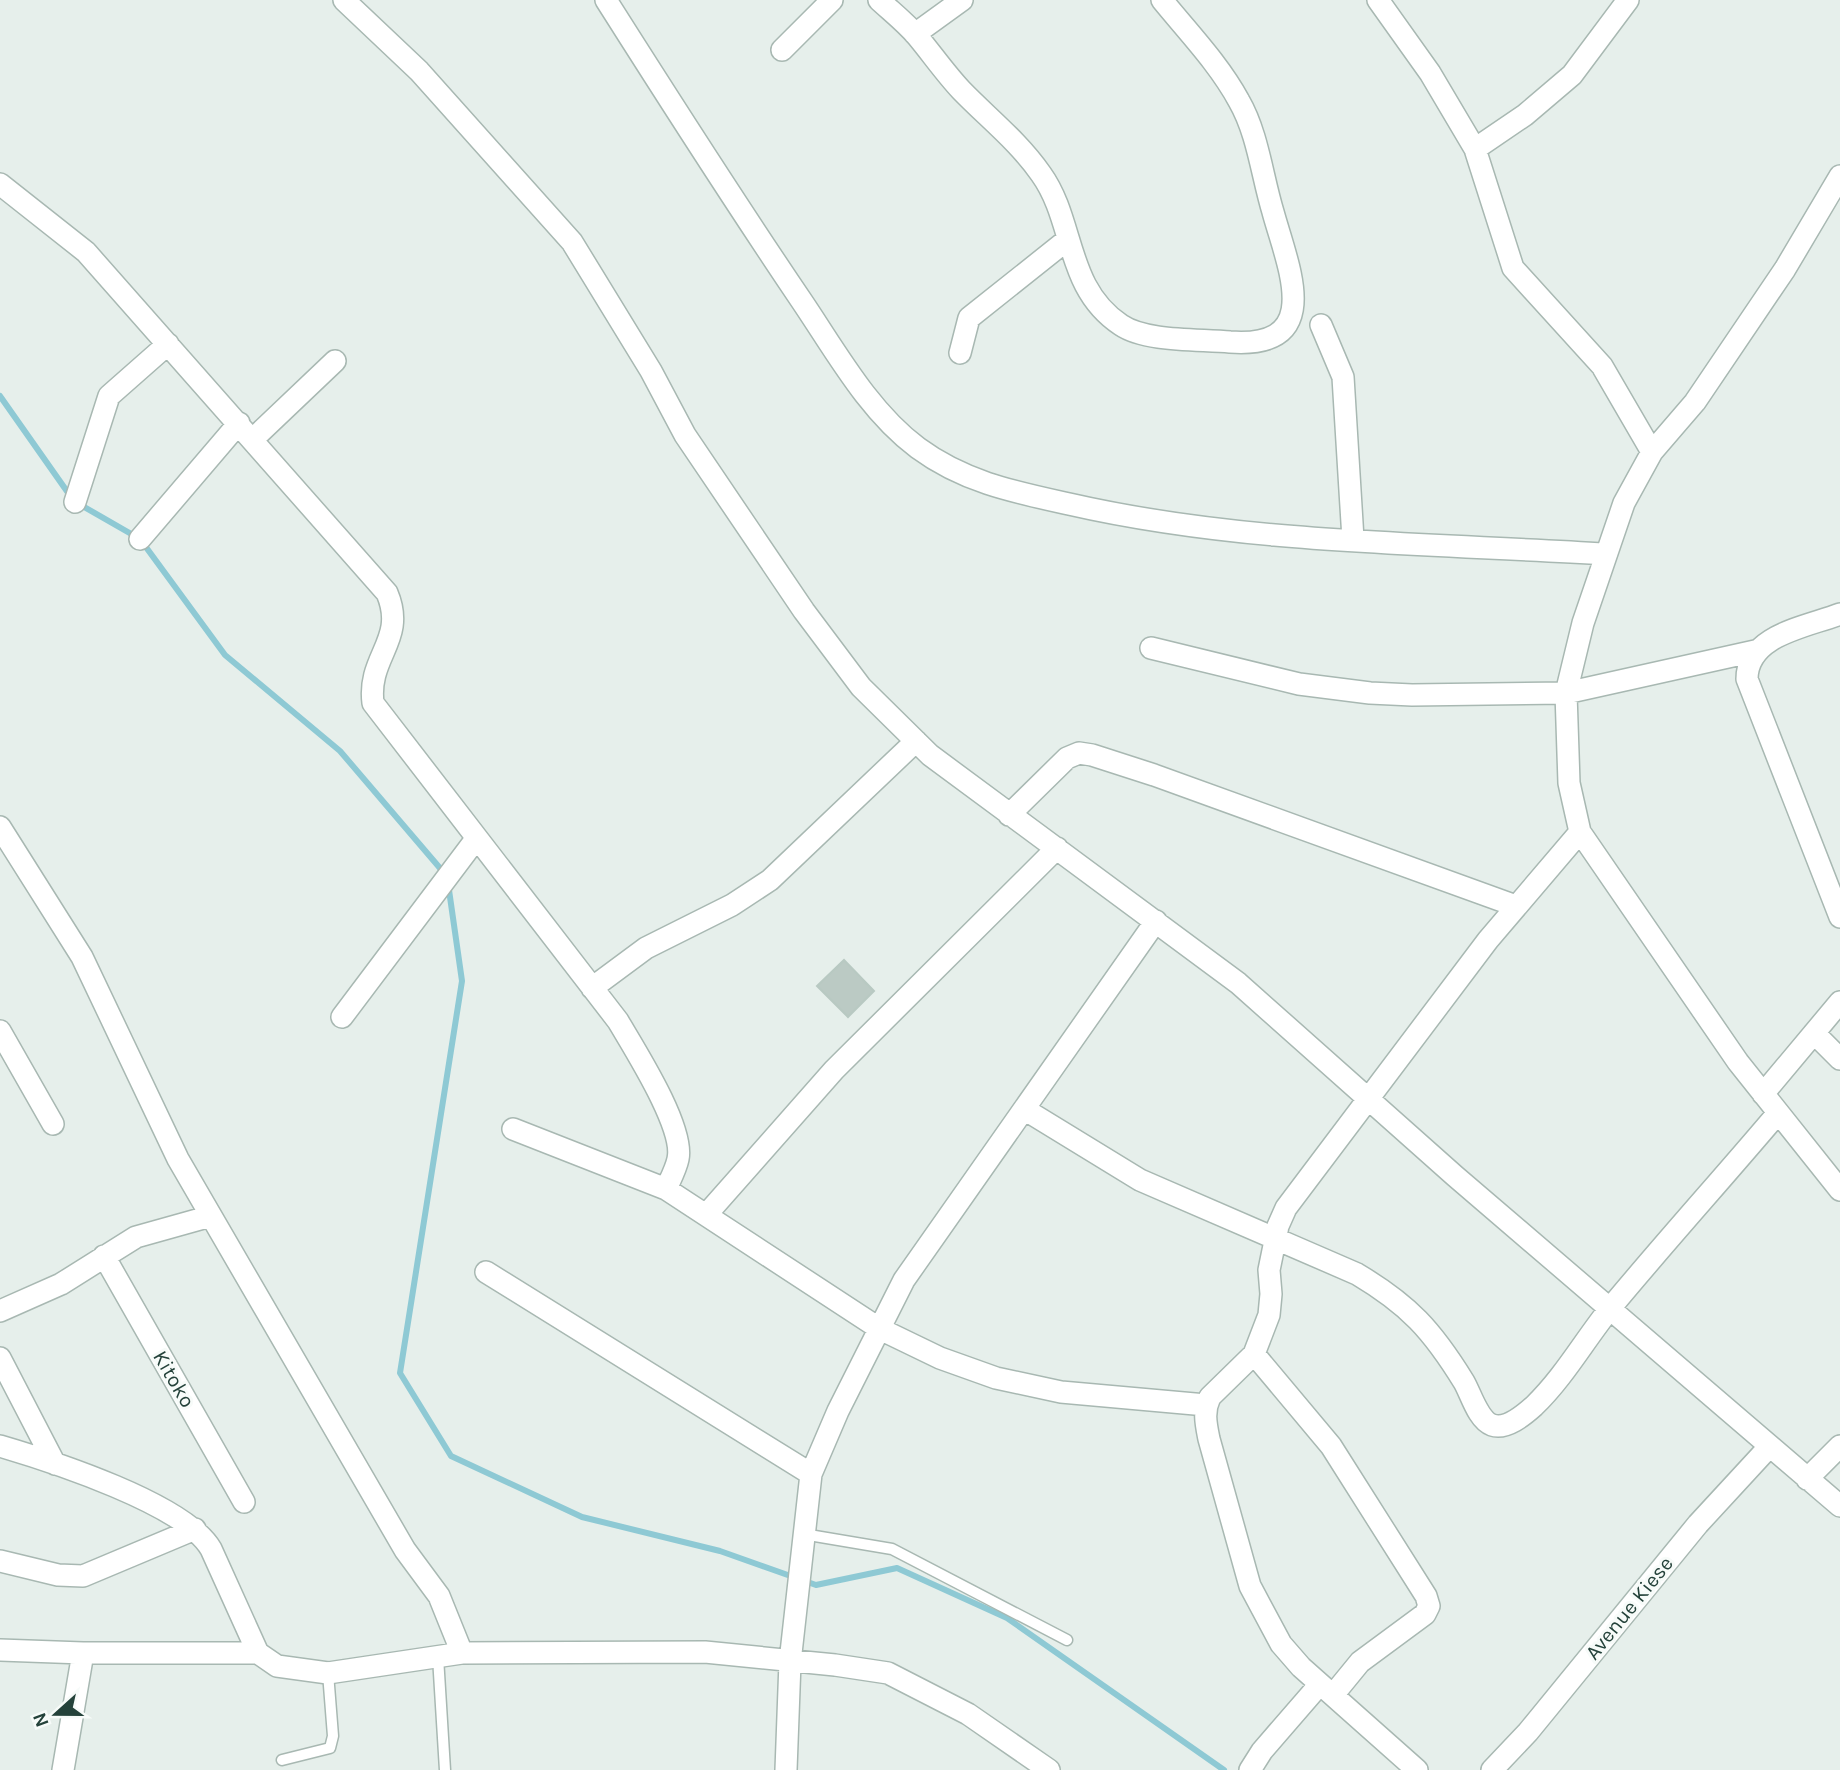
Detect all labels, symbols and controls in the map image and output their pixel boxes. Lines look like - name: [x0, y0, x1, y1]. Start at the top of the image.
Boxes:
- street label: Kitoko: [148, 1346, 200, 1412]
- street label: Avenue Kiese: [1580, 1552, 1678, 1664]
- north arrow: [21, 1679, 91, 1749]
- text: N: [28, 1709, 54, 1730]

